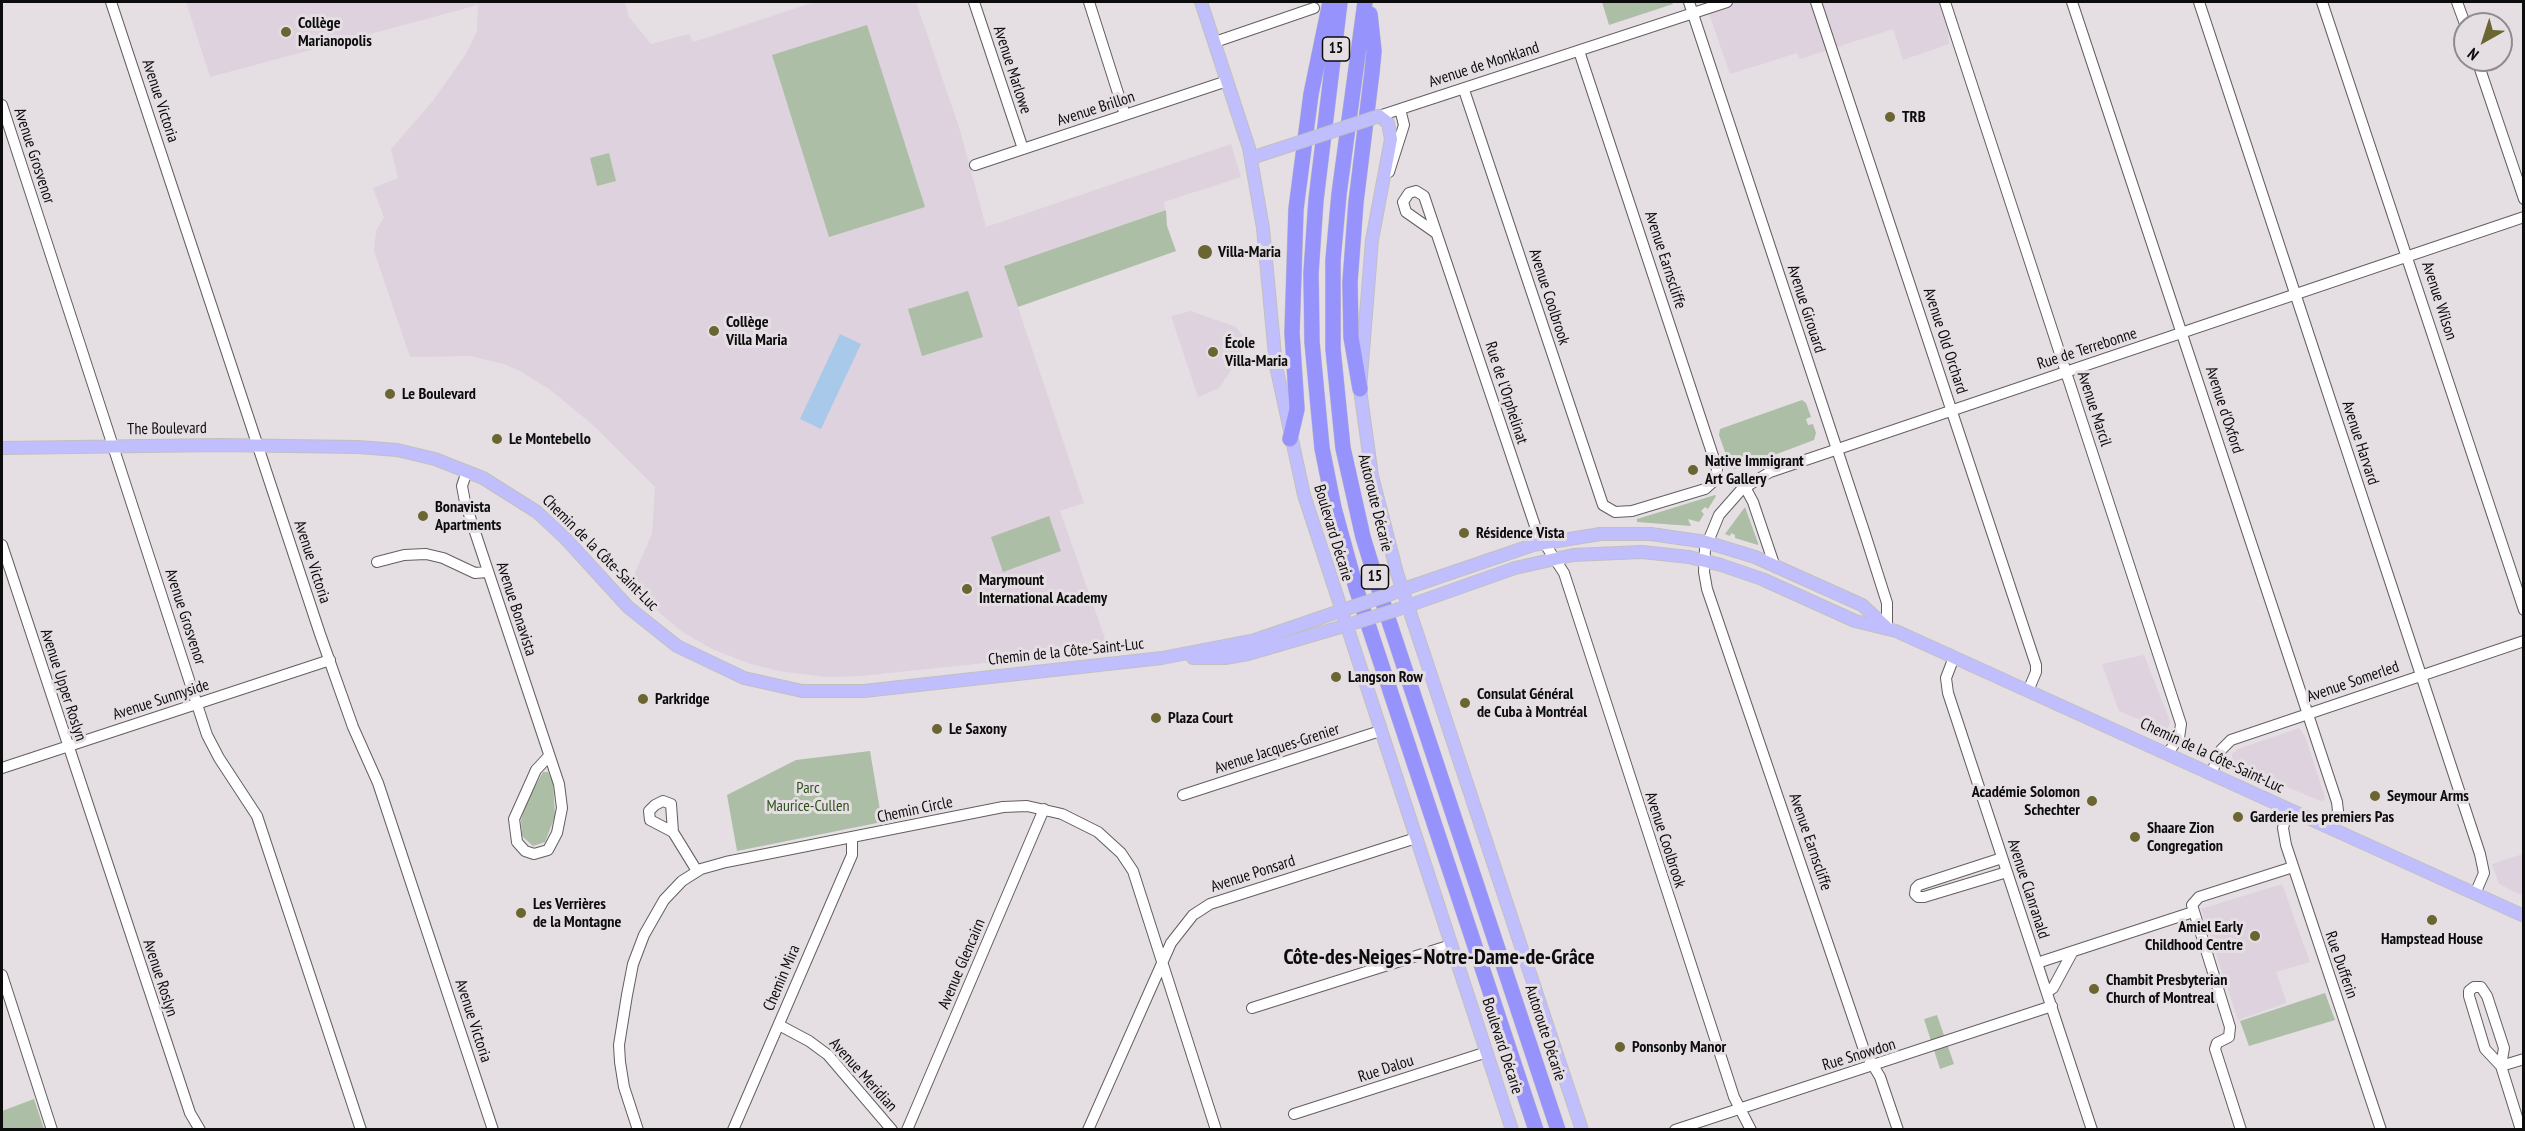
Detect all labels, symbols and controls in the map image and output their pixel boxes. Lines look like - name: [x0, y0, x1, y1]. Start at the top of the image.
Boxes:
- north arrow: [2453, 12, 2513, 72]
- place label: Collège Marianopolis: [298, 13, 372, 51]
- street label: Avenue Marlowe: [989, 24, 1035, 116]
- marker: Collège Marianopolis: [279, 25, 293, 39]
- road number: 15: [1322, 37, 1350, 61]
- street label: Avenue de Monkland: [1426, 38, 1542, 92]
- text: N: [2463, 44, 2483, 65]
- street label: Avenue Victoria: [138, 57, 182, 145]
- street label: Avenue Brillon: [1055, 87, 1137, 131]
- street label: Avenue Grosvenor: [9, 106, 59, 206]
- place label: TRB: [1902, 107, 1925, 127]
- marker: TRB: [1883, 110, 1897, 124]
- street label: Avenue Earnscliffe: [1640, 209, 1690, 311]
- place label: Villa-Maria: [1218, 242, 1281, 262]
- marker: Villa-Maria: [1196, 243, 1214, 261]
- street label: Avenue Coolbrook: [1524, 247, 1574, 347]
- street label: Avenue Wilson: [2417, 259, 2461, 343]
- street label: Avenue Girouard: [1783, 263, 1829, 355]
- street label: Avenue Old Orchard: [1919, 286, 1971, 396]
- place label: Collège Villa Maria: [726, 312, 787, 350]
- marker: Collège Villa Maria: [707, 324, 721, 338]
- street label: Rue de Terrebonne: [2035, 324, 2139, 374]
- place label: École Villa-Maria: [1225, 333, 1288, 371]
- street label: Rue de l'Orphelinat: [1480, 339, 1532, 447]
- marker: École Villa-Maria: [1206, 345, 1220, 359]
- street label: Avenue d'Oxford: [2201, 364, 2247, 456]
- street label: Avenue Marcil: [2073, 369, 2115, 449]
- place label: Le Boulevard: [402, 384, 476, 404]
- marker: Le Boulevard: [383, 387, 397, 401]
- street label: Avenue Harvard: [2337, 399, 2383, 487]
- street label: The Boulevard: [127, 419, 207, 439]
- place label: Le Montebello: [509, 429, 591, 449]
- marker: Le Montebello: [490, 432, 504, 446]
- place label: Native Immigrant Art Gallery: [1705, 451, 1804, 489]
- street label: Autoroute Décarie: [1354, 452, 1396, 554]
- marker: Native Immigrant Art Gallery: [1686, 463, 1700, 477]
- street label: Boulevard Décarie: [1309, 482, 1357, 584]
- street label: Chemin de la Côte-Saint-Luc: [538, 491, 662, 615]
- place label: Bonavista Apartments: [435, 497, 501, 535]
- marker: Bonavista Apartments: [416, 509, 430, 523]
- street label: Avenue Victoria: [290, 518, 334, 606]
- place label: Résidence Vista: [1476, 523, 1565, 543]
- marker: Résidence Vista: [1457, 526, 1471, 540]
- street label: Avenue Bonavista: [492, 560, 540, 658]
- road number: 15: [1362, 565, 1388, 589]
- street label: Avenue Grosvenor: [160, 567, 210, 667]
- place label: Marymount International Academy: [979, 570, 1107, 608]
- marker: Marymount International Academy: [960, 582, 974, 596]
- street label: Avenue Upper Roslyn: [36, 627, 90, 743]
- street label: Chemin de la Côte-Saint-Luc: [987, 634, 1145, 670]
- street label: Avenue Somerled: [2304, 657, 2402, 707]
- place label: Langson Row: [1348, 667, 1423, 687]
- marker: Langson Row: [1329, 670, 1343, 684]
- street label: Avenue Sunnyside: [110, 675, 212, 725]
- place label: Consulat Général de Cuba à Montréal: [1477, 684, 1587, 722]
- place label: Parkridge: [655, 689, 709, 709]
- marker: Parkridge: [636, 692, 650, 706]
- marker: Consulat Général de Cuba à Montréal: [1458, 696, 1472, 710]
- place label: Plaza Court: [1168, 708, 1233, 728]
- marker: Plaza Court: [1149, 711, 1163, 725]
- street label: Chemin de la Côte-Saint-Luc: [2137, 714, 2287, 798]
- place label: Le Saxony: [949, 719, 1007, 739]
- street label: Avenue Jacques-Grenier: [1212, 720, 1342, 778]
- marker: Le Saxony: [930, 722, 944, 736]
- park label: Parc Maurice-Cullen: [766, 778, 850, 816]
- place label: Académie Solomon Schechter: [1972, 782, 2080, 820]
- place label: Seymour Arms: [2387, 786, 2469, 806]
- marker: Seymour Arms: [2368, 789, 2382, 803]
- street label: Avenue Coolbrook: [1640, 790, 1690, 890]
- street label: Avenue Earnscliffe: [1784, 791, 1836, 893]
- street label: Chemin Circle: [876, 793, 954, 827]
- marker: Académie Solomon Schechter: [2085, 794, 2099, 808]
- place label: Garderie les premiers Pas: [2250, 807, 2394, 827]
- marker: Garderie les premiers Pas: [2231, 810, 2245, 824]
- place label: Shaare Zion Congregation: [2147, 818, 2223, 856]
- marker: Shaare Zion Congregation: [2128, 830, 2142, 844]
- street label: Avenue Clanranald: [2003, 837, 2053, 941]
- street label: Avenue Ponsard: [1208, 851, 1298, 897]
- place label: Les Verrières de la Montagne: [533, 894, 621, 932]
- marker: Les Verrières de la Montagne: [514, 906, 528, 920]
- marker: Hampstead House: [2425, 913, 2439, 927]
- street label: Avenue Glencairn: [934, 916, 990, 1012]
- place label: Amiel Early Childhood Centre: [2145, 917, 2243, 955]
- marker: Amiel Early Childhood Centre: [2248, 929, 2262, 943]
- street label: Rue Dufferin: [2321, 929, 2361, 1001]
- place label: Hampstead House: [2381, 929, 2483, 949]
- street label: Avenue Roslyn: [139, 937, 181, 1019]
- street label: Chemin Mira: [760, 942, 804, 1014]
- district label: Côte-des-Neiges–Notre-Dame-de-Grâce: [1283, 945, 1595, 971]
- place label: Chambit Presbyterian Church of Montreal: [2106, 970, 2227, 1008]
- street label: Avenue Victoria: [451, 977, 495, 1065]
- marker: Chambit Presbyterian Church of Montreal: [2087, 982, 2101, 996]
- street label: Autoroute Décarie: [1520, 983, 1570, 1083]
- street label: Boulevard Décarie: [1477, 995, 1527, 1097]
- street label: Avenue Meridian: [825, 1034, 901, 1116]
- street label: Rue Snowdon: [1820, 1035, 1898, 1075]
- place label: Ponsonby Manor: [1632, 1037, 1726, 1057]
- marker: Ponsonby Manor: [1613, 1040, 1627, 1054]
- street label: Rue Dalou: [1356, 1051, 1416, 1087]

